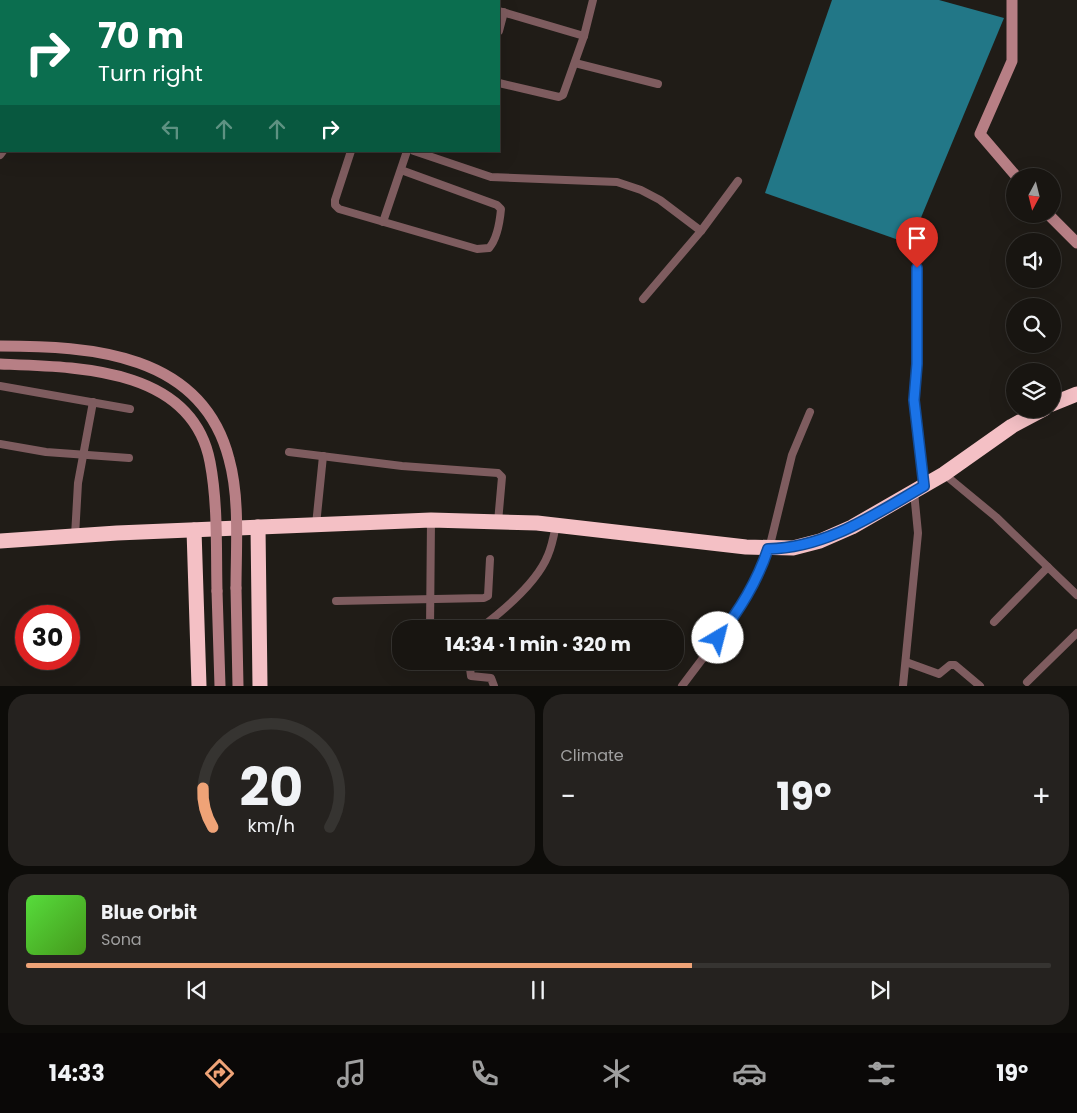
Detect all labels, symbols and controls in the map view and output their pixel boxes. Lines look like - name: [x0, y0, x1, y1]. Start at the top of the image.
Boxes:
- text: 70 m: [98, 11, 184, 60]
- icon: right: [15, 20, 80, 85]
- text: Turn right: [98, 58, 203, 89]
- icon: left: [157, 115, 185, 143]
- icon: ahead: [210, 115, 238, 143]
- icon: ahead: [263, 115, 291, 143]
- icon: right: [316, 115, 344, 143]
- north arrow: [1006, 168, 1061, 222]
- map controls: [1006, 168, 1061, 418]
- pin: [896, 217, 938, 268]
- icon: arrive: [903, 224, 931, 252]
- button: sound: [1006, 233, 1061, 288]
- button: search: [1006, 298, 1061, 353]
- button: layers: [1006, 363, 1061, 418]
- speed limit sign: 30: [15, 605, 80, 670]
- position arrow: [691, 611, 743, 663]
- text: 14:34 · 1 min · 320 m: [445, 631, 631, 658]
- text: Climate: [561, 744, 624, 767]
- text: 20: [239, 751, 303, 824]
- text: 19°: [776, 770, 832, 823]
- text: −: [561, 777, 576, 816]
- text: +: [1032, 777, 1051, 816]
- text: km/h: [247, 813, 295, 838]
- text: Blue Orbit: [101, 899, 197, 926]
- text: Sona: [101, 928, 142, 951]
- icon: previous: [183, 976, 211, 1004]
- icon: pause: [524, 976, 552, 1004]
- icon: next: [866, 976, 894, 1004]
- icon: directions: [202, 1056, 237, 1091]
- icon: music: [334, 1056, 369, 1091]
- icon: phone: [467, 1056, 502, 1091]
- icon: climate: [599, 1056, 634, 1091]
- icon: car: [732, 1056, 767, 1091]
- icon: filters: [864, 1056, 899, 1091]
- text: 14:33: [49, 1058, 105, 1089]
- text: 19°: [996, 1058, 1028, 1089]

